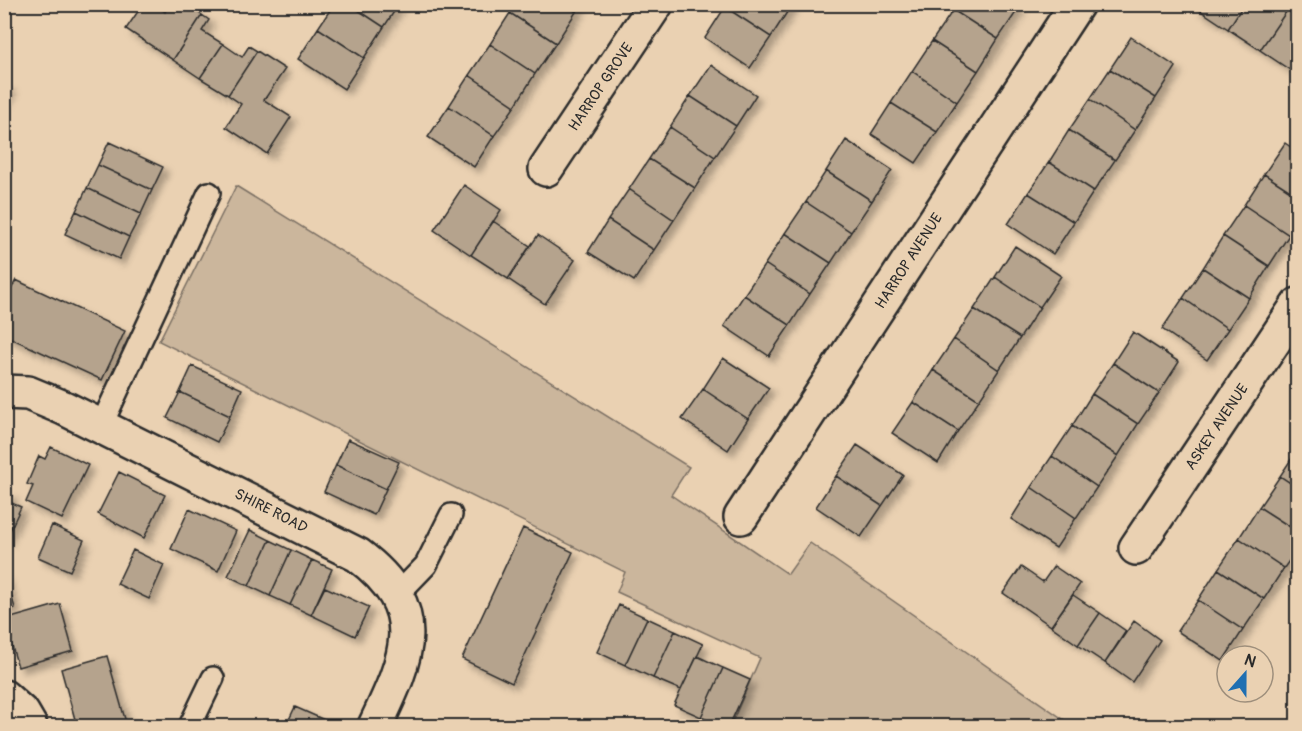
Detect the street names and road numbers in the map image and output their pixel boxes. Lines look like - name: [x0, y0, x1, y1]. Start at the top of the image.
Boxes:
- street label: HARROP GROVE: [564, 39, 638, 135]
- street label: HARROP AVENUE: [871, 209, 947, 312]
- street label: ASKEY AVENUE: [1181, 380, 1253, 474]
- street label: SHIRE ROAD: [231, 484, 311, 538]

